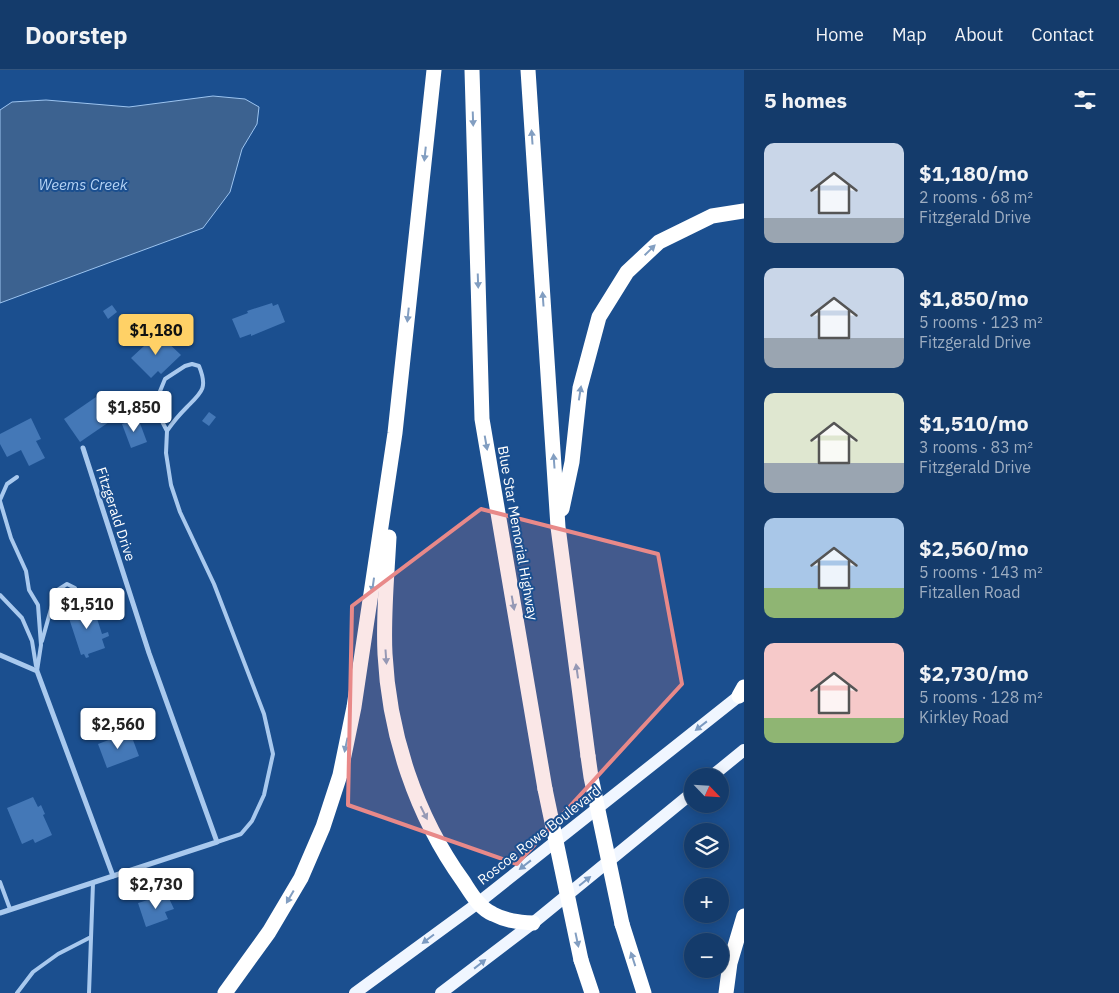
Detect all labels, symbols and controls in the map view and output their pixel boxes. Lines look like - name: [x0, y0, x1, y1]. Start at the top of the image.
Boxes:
- text: Doorstep: [25, 19, 128, 51]
- text: Home: [816, 23, 864, 46]
- text: Map: [892, 23, 927, 46]
- text: About: [955, 23, 1003, 46]
- text: Contact: [1031, 23, 1094, 46]
- text: 5 homes: [764, 86, 847, 114]
- icon: filters: [1071, 86, 1099, 114]
- one-way arrow: [470, 111, 478, 127]
- one-way arrow: [528, 129, 536, 145]
- one-way arrow: [421, 146, 429, 162]
- text: $1,180/mo: [919, 159, 1029, 187]
- icon: home: [804, 163, 864, 223]
- water label: Weems Creek: [39, 175, 128, 194]
- text: 2 rooms · 68 m²: [919, 187, 1033, 207]
- text: Fitzgerald Drive: [919, 207, 1031, 227]
- one-way arrow: [644, 245, 656, 257]
- one-way arrow: [474, 273, 482, 289]
- text: $1,850/mo: [919, 284, 1029, 312]
- icon: home: [804, 288, 864, 348]
- one-way arrow: [539, 291, 547, 307]
- one-way arrow: [404, 308, 412, 324]
- text: 5 rooms · 123 m²: [919, 312, 1043, 332]
- pin: $1,180: [115, 314, 197, 356]
- text: $1,180: [130, 320, 182, 340]
- text: Fitzgerald Drive: [919, 332, 1031, 352]
- one-way arrow: [576, 385, 584, 401]
- pin: $1,850: [93, 390, 175, 433]
- text: $1,850: [108, 397, 160, 417]
- text: $1,510/mo: [919, 409, 1029, 437]
- icon: home: [804, 413, 864, 473]
- one-way arrow: [483, 436, 491, 452]
- text: 3 rooms · 83 m²: [919, 437, 1033, 457]
- street label: Blue Star Memorial Highway: [494, 444, 542, 622]
- one-way arrow: [549, 453, 557, 469]
- text: Fitzgerald Drive: [919, 457, 1031, 477]
- street label: Fitzgerald Drive: [92, 465, 140, 564]
- text: $2,560/mo: [919, 534, 1029, 562]
- icon: home: [804, 538, 864, 598]
- text: 5 rooms · 143 m²: [919, 562, 1043, 582]
- one-way arrow: [369, 578, 377, 594]
- text: Fitzallen Road: [919, 582, 1021, 602]
- pin: $1,510: [46, 588, 128, 630]
- text: $1,510: [61, 594, 113, 614]
- one-way arrow: [510, 596, 518, 612]
- one-way arrow: [382, 649, 390, 665]
- text: $2,730/mo: [919, 659, 1029, 687]
- one-way arrow: [573, 663, 581, 679]
- icon: home: [804, 663, 864, 723]
- text: 5 rooms · 128 m²: [919, 687, 1043, 707]
- text: Kirkley Road: [919, 707, 1009, 727]
- pin: $2,560: [77, 708, 159, 750]
- text: $2,560: [92, 714, 144, 734]
- one-way arrow: [695, 721, 708, 732]
- one-way arrow: [342, 738, 350, 753]
- north arrow: [684, 768, 729, 812]
- map controls: [684, 768, 729, 978]
- street label: Roscoe Rowe Boulevard: [474, 781, 604, 889]
- one-way arrow: [420, 806, 428, 821]
- button: layers: [684, 823, 729, 868]
- one-way arrow: [519, 859, 532, 870]
- pin: $2,730: [115, 868, 197, 910]
- text: $2,730: [130, 874, 182, 894]
- one-way arrow: [578, 875, 591, 886]
- button: +: [684, 878, 729, 923]
- one-way arrow: [285, 890, 294, 904]
- one-way arrow: [573, 932, 581, 947]
- button: −: [684, 933, 729, 978]
- one-way arrow: [421, 934, 435, 944]
- one-way arrow: [629, 951, 636, 966]
- one-way arrow: [473, 958, 486, 969]

